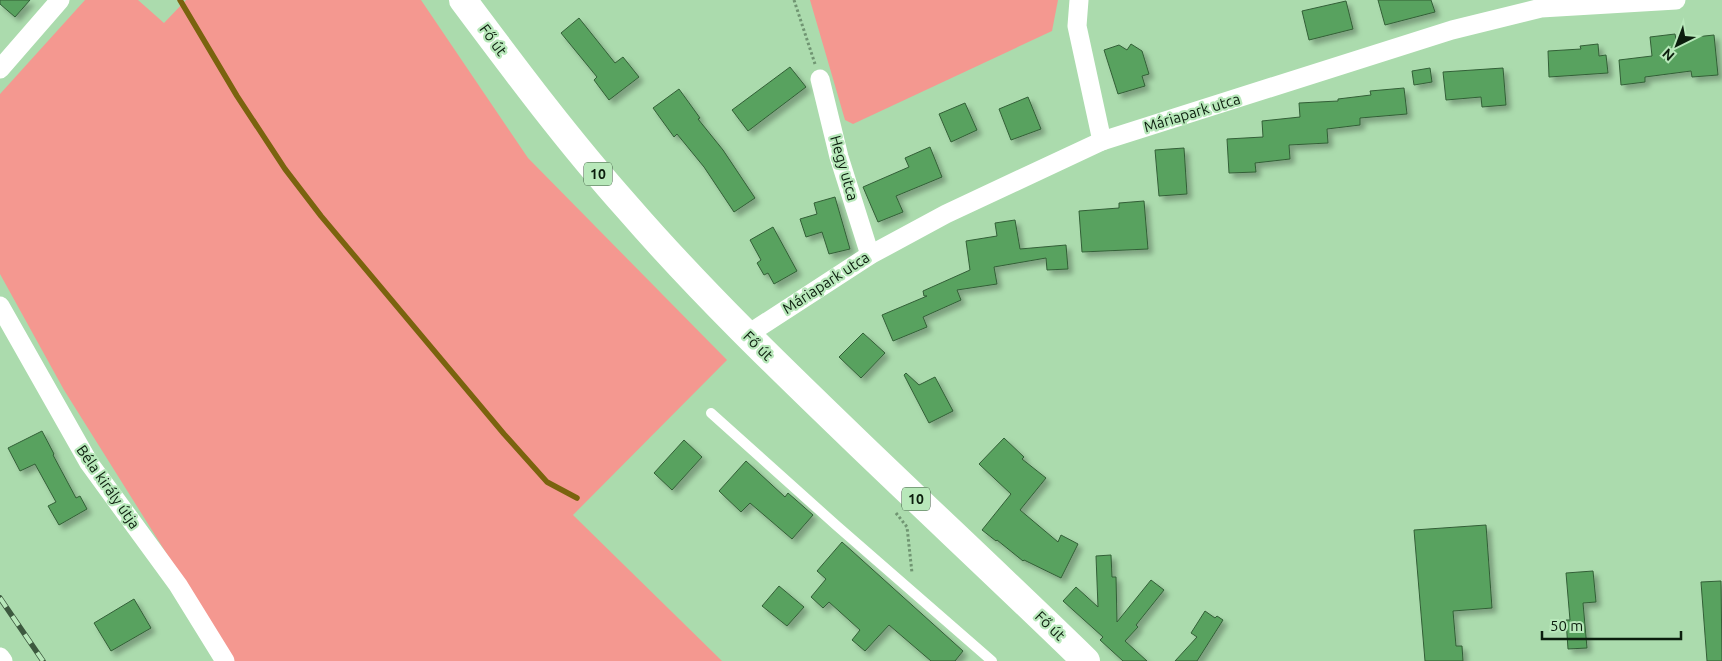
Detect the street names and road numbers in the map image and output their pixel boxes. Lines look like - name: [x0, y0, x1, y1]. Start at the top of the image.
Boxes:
- street label: Fő út: [476, 21, 510, 59]
- street label: Máriapark utca: [1142, 90, 1242, 135]
- street label: Hegy utca: [827, 133, 862, 202]
- road number: 10: [584, 162, 612, 185]
- street label: Máriapark utca: [779, 248, 872, 317]
- street label: Fő út: [740, 327, 777, 364]
- street label: Béla király útja: [73, 442, 143, 532]
- road number: 10: [902, 488, 930, 510]
- street label: Fő út: [1032, 608, 1069, 644]

